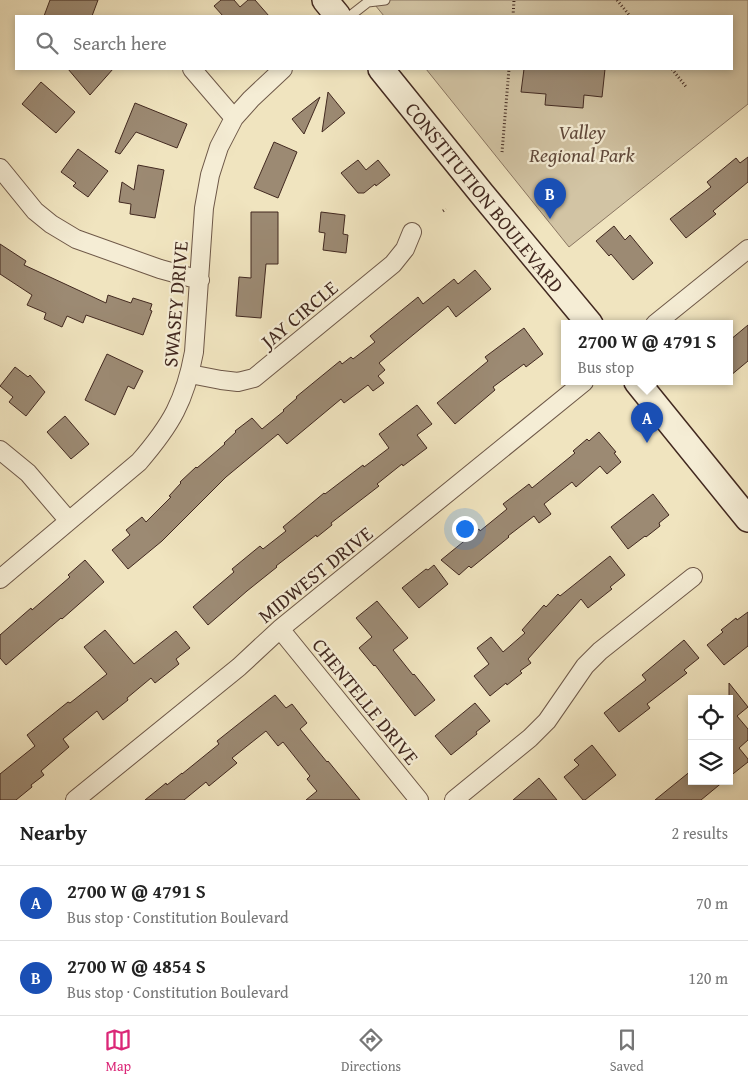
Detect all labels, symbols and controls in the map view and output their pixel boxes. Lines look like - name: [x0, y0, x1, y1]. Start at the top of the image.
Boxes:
- search box: [15, 15, 733, 70]
- icon: search: [33, 29, 61, 57]
- text: Search here: [73, 29, 167, 57]
- street label: CONSTITUTION BOULEVARD: [401, 97, 569, 297]
- park label: Valley Regional Park: [528, 117, 636, 169]
- pin: B: [534, 178, 566, 219]
- street label: SWASEY DRIVE: [155, 240, 195, 368]
- street label: JAY CIRCLE: [252, 273, 344, 357]
- popup: [561, 320, 733, 385]
- text: 2700 W @ 4791 S: [578, 327, 716, 355]
- text: Bus stop: [578, 355, 634, 379]
- pin: A: [631, 402, 663, 443]
- your location: [452, 516, 478, 542]
- street label: MIDWEST DRIVE: [251, 519, 379, 629]
- street label: CHENTELLE DRIVE: [306, 631, 426, 771]
- map controls: [688, 695, 733, 785]
- button: locate: [688, 695, 733, 740]
- button: layers: [688, 740, 733, 785]
- text: Nearby: [20, 817, 87, 848]
- text: 2 results: [671, 821, 728, 845]
- text: 2700 W @ 4791 S: [67, 877, 206, 905]
- text: A: [31, 891, 41, 915]
- text: 70 m: [696, 891, 728, 915]
- text: Bus stop · Constitution Boulevard: [67, 905, 289, 929]
- text: 2700 W @ 4854 S: [67, 952, 206, 980]
- text: B: [31, 966, 41, 990]
- text: 120 m: [688, 966, 728, 990]
- text: Bus stop · Constitution Boulevard: [67, 980, 289, 1004]
- tab: Map: [104, 1026, 132, 1076]
- tab: Directions: [341, 1026, 401, 1076]
- tab: Saved: [610, 1026, 644, 1076]

